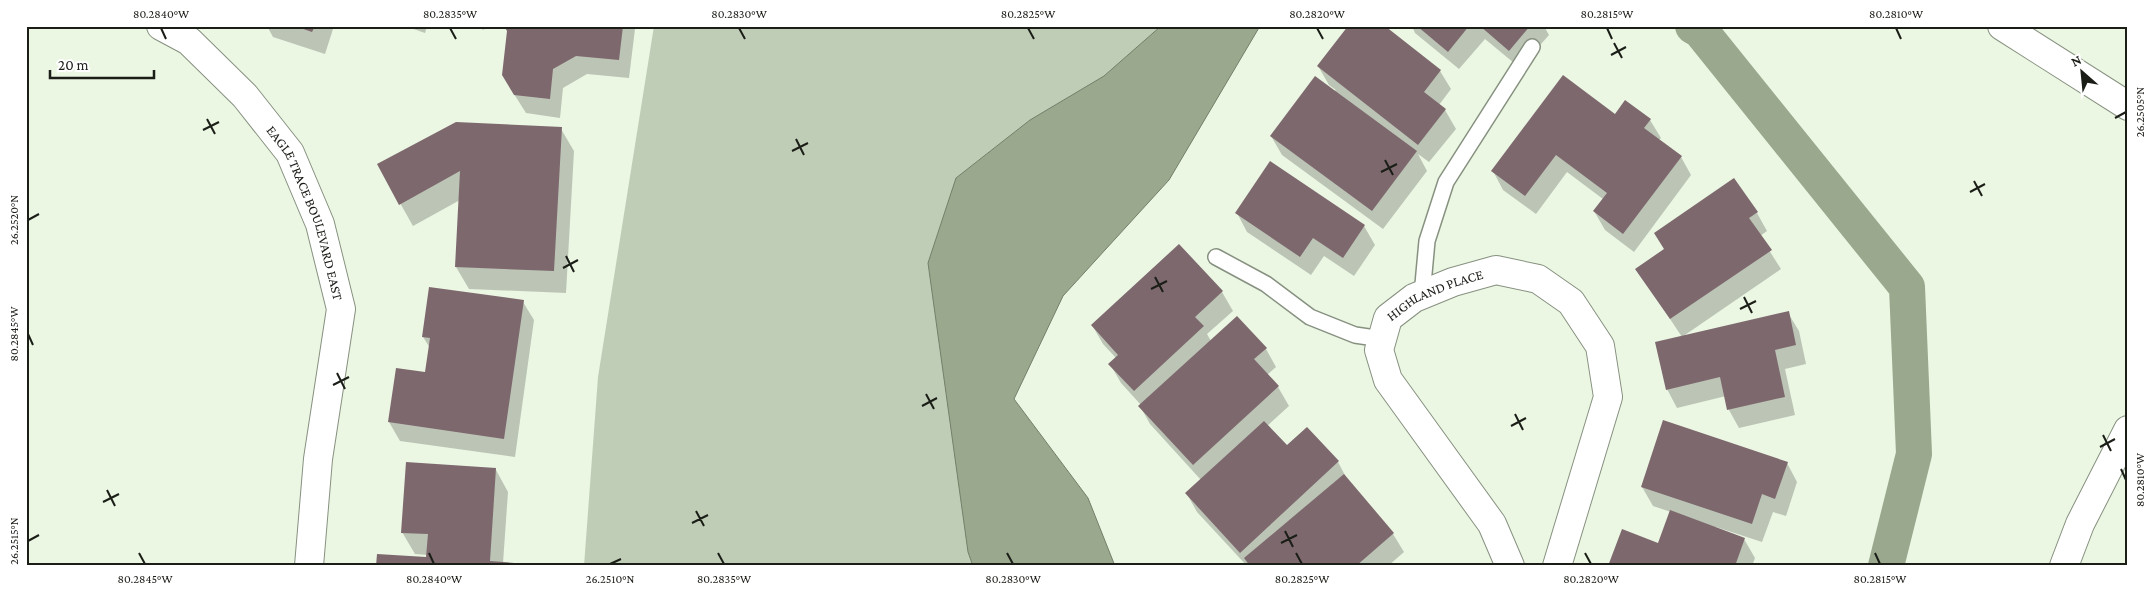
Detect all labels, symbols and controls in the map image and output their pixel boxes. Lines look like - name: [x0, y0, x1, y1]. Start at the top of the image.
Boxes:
- text: 80.2840°W: [133, 7, 189, 21]
- text: 80.2835°W: [423, 7, 477, 21]
- text: 80.2830°W: [711, 7, 767, 21]
- text: 80.2825°W: [1001, 7, 1055, 21]
- text: 80.2820°W: [1289, 7, 1345, 21]
- text: 80.2815°W: [1581, 7, 1633, 21]
- text: 80.2810°W: [1869, 7, 1923, 21]
- scale bar: [50, 48, 154, 80]
- north arrow: [2056, 48, 2106, 98]
- text: N: [2068, 51, 2084, 70]
- text: 20 m: [58, 57, 89, 73]
- text: 26.2505°N: [2133, 87, 2147, 137]
- street label: EAGLE TRACE BOULEVARD EAST: [263, 122, 347, 302]
- text: 26.2520°N: [7, 195, 21, 245]
- street label: HIGHLAND PLACE: [1383, 266, 1485, 324]
- text: 80.2845°W: [7, 307, 21, 361]
- text: 80.2810°W: [2133, 453, 2147, 507]
- text: 26.2515°N: [7, 517, 21, 565]
- text: 80.2845°W: [118, 572, 172, 586]
- text: 80.2840°W: [406, 572, 462, 586]
- text: 26.2510°N: [586, 572, 634, 586]
- text: 80.2835°W: [697, 572, 751, 586]
- text: 80.2830°W: [985, 572, 1041, 586]
- text: 80.2825°W: [1275, 572, 1329, 586]
- text: 80.2820°W: [1563, 572, 1619, 586]
- text: 80.2815°W: [1854, 572, 1906, 586]

